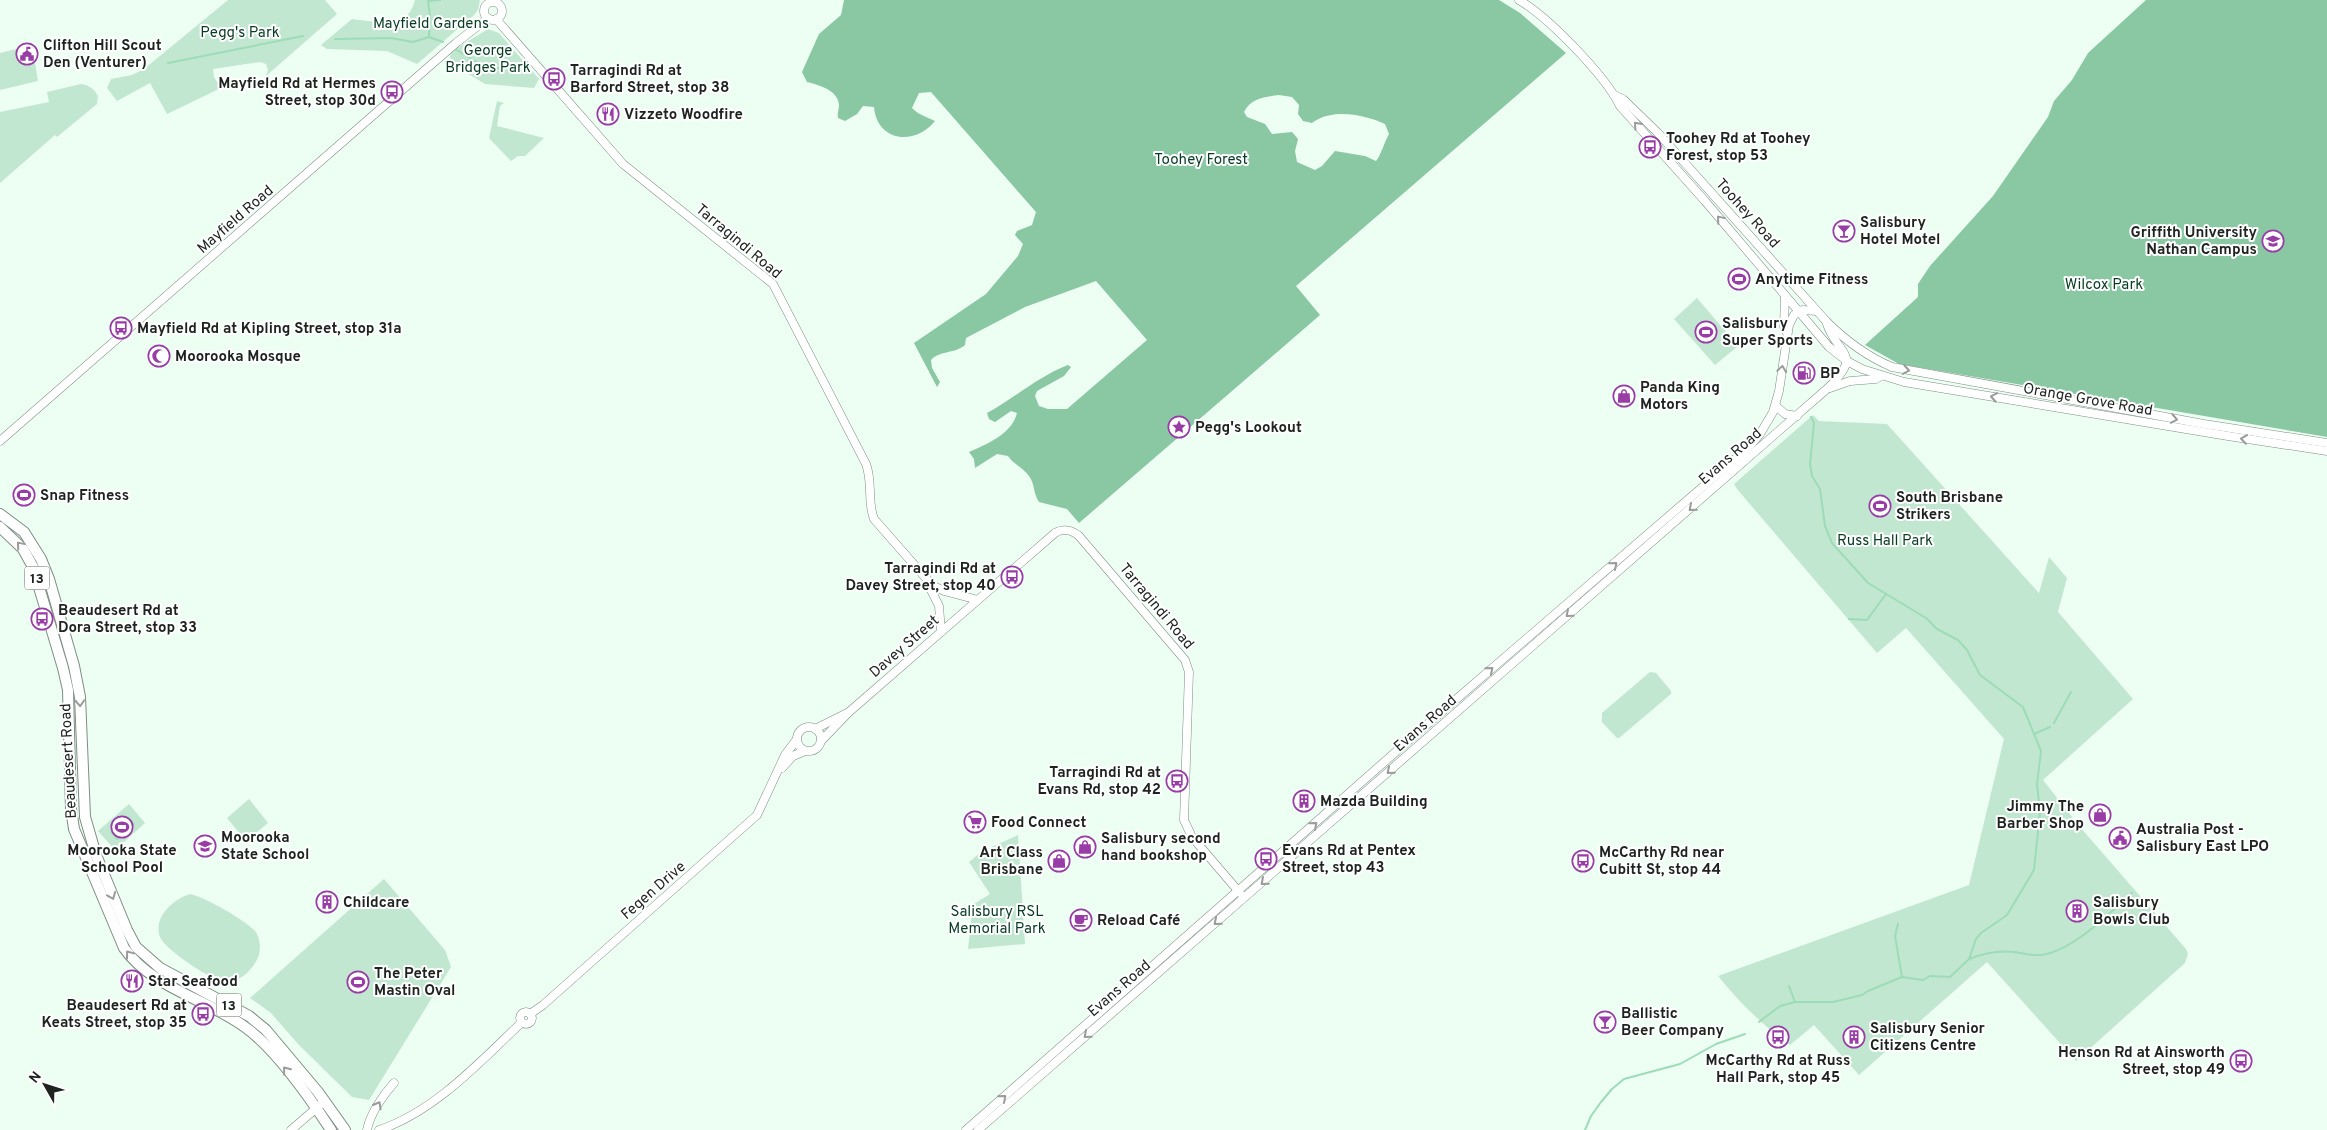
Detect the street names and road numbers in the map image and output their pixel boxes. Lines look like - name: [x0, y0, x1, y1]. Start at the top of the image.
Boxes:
- street label: Toohey Road: [1711, 175, 1783, 253]
- street label: Mayfield Road: [194, 182, 278, 258]
- street label: Tarragindi Road: [691, 201, 785, 284]
- street label: Orange Grove Road: [2021, 380, 2154, 421]
- street label: Evans Road: [1696, 425, 1766, 490]
- street label: Tarragindi Road: [1114, 560, 1197, 654]
- road number: 13: [24, 566, 50, 590]
- street label: Davey Street: [866, 612, 944, 682]
- street label: Evans Road: [1391, 692, 1461, 757]
- street label: Beaudesert Road: [57, 703, 82, 819]
- street label: Fegen Drive: [618, 858, 690, 924]
- street label: Evans Road: [1085, 957, 1155, 1022]
- road number: 13: [216, 994, 242, 1016]

